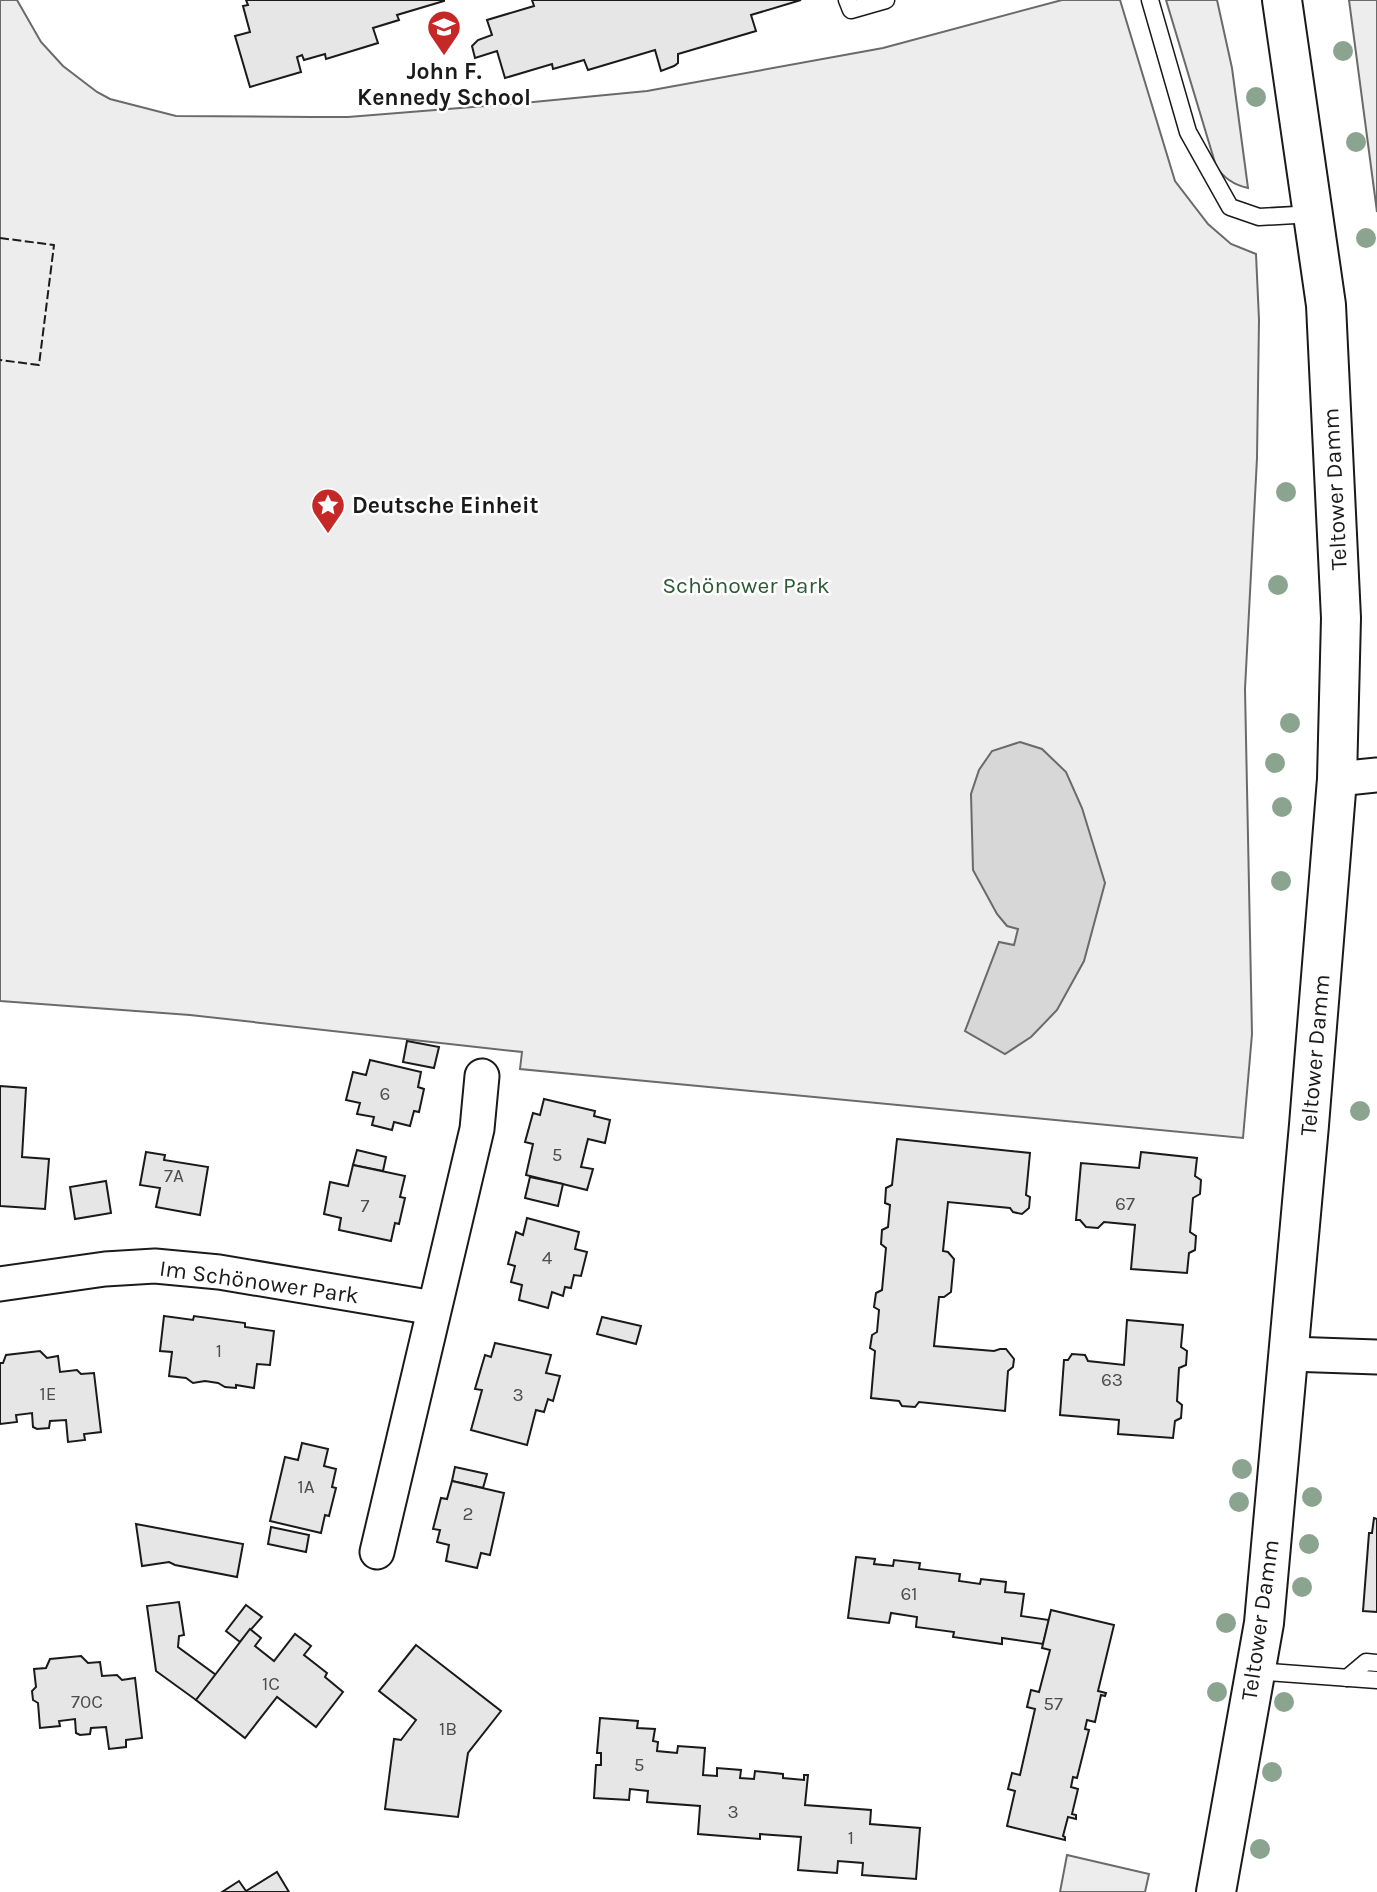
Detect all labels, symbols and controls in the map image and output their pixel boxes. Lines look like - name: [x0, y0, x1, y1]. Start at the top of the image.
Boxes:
- school or university icon: John F. Kennedy School: [425, 8, 463, 57]
- place label: John F. Kennedy School: [357, 58, 531, 111]
- street label: Teltower Damm: [1317, 407, 1353, 571]
- place icon: Deutsche Einheit: [309, 486, 347, 535]
- place label: Deutsche Einheit: [352, 492, 539, 519]
- park label: Schönower Park: [662, 572, 830, 599]
- street label: Teltower Damm: [1294, 973, 1336, 1137]
- house number: 6: [380, 1083, 390, 1105]
- house number: 5: [552, 1144, 562, 1166]
- house number: 7A: [164, 1165, 184, 1187]
- house number: 67: [1115, 1193, 1135, 1215]
- house number: 7: [361, 1195, 370, 1217]
- house number: 4: [542, 1247, 553, 1269]
- street label: Im Schönower Park: [158, 1255, 360, 1309]
- house number: 1: [216, 1340, 222, 1362]
- house number: 63: [1101, 1369, 1123, 1391]
- house number: 1E: [40, 1383, 56, 1405]
- house number: 3: [512, 1384, 524, 1406]
- house number: 1A: [297, 1476, 315, 1498]
- house number: 2: [462, 1503, 474, 1525]
- street label: Teltower Damm: [1235, 1538, 1285, 1702]
- house number: 61: [900, 1583, 918, 1605]
- house number: 1C: [262, 1673, 280, 1695]
- house number: 70C: [71, 1691, 103, 1713]
- house number: 57: [1043, 1693, 1063, 1715]
- house number: 1B: [439, 1718, 457, 1740]
- house number: 5: [634, 1754, 644, 1776]
- house number: 3: [727, 1801, 739, 1823]
- house number: 1: [848, 1827, 854, 1849]

